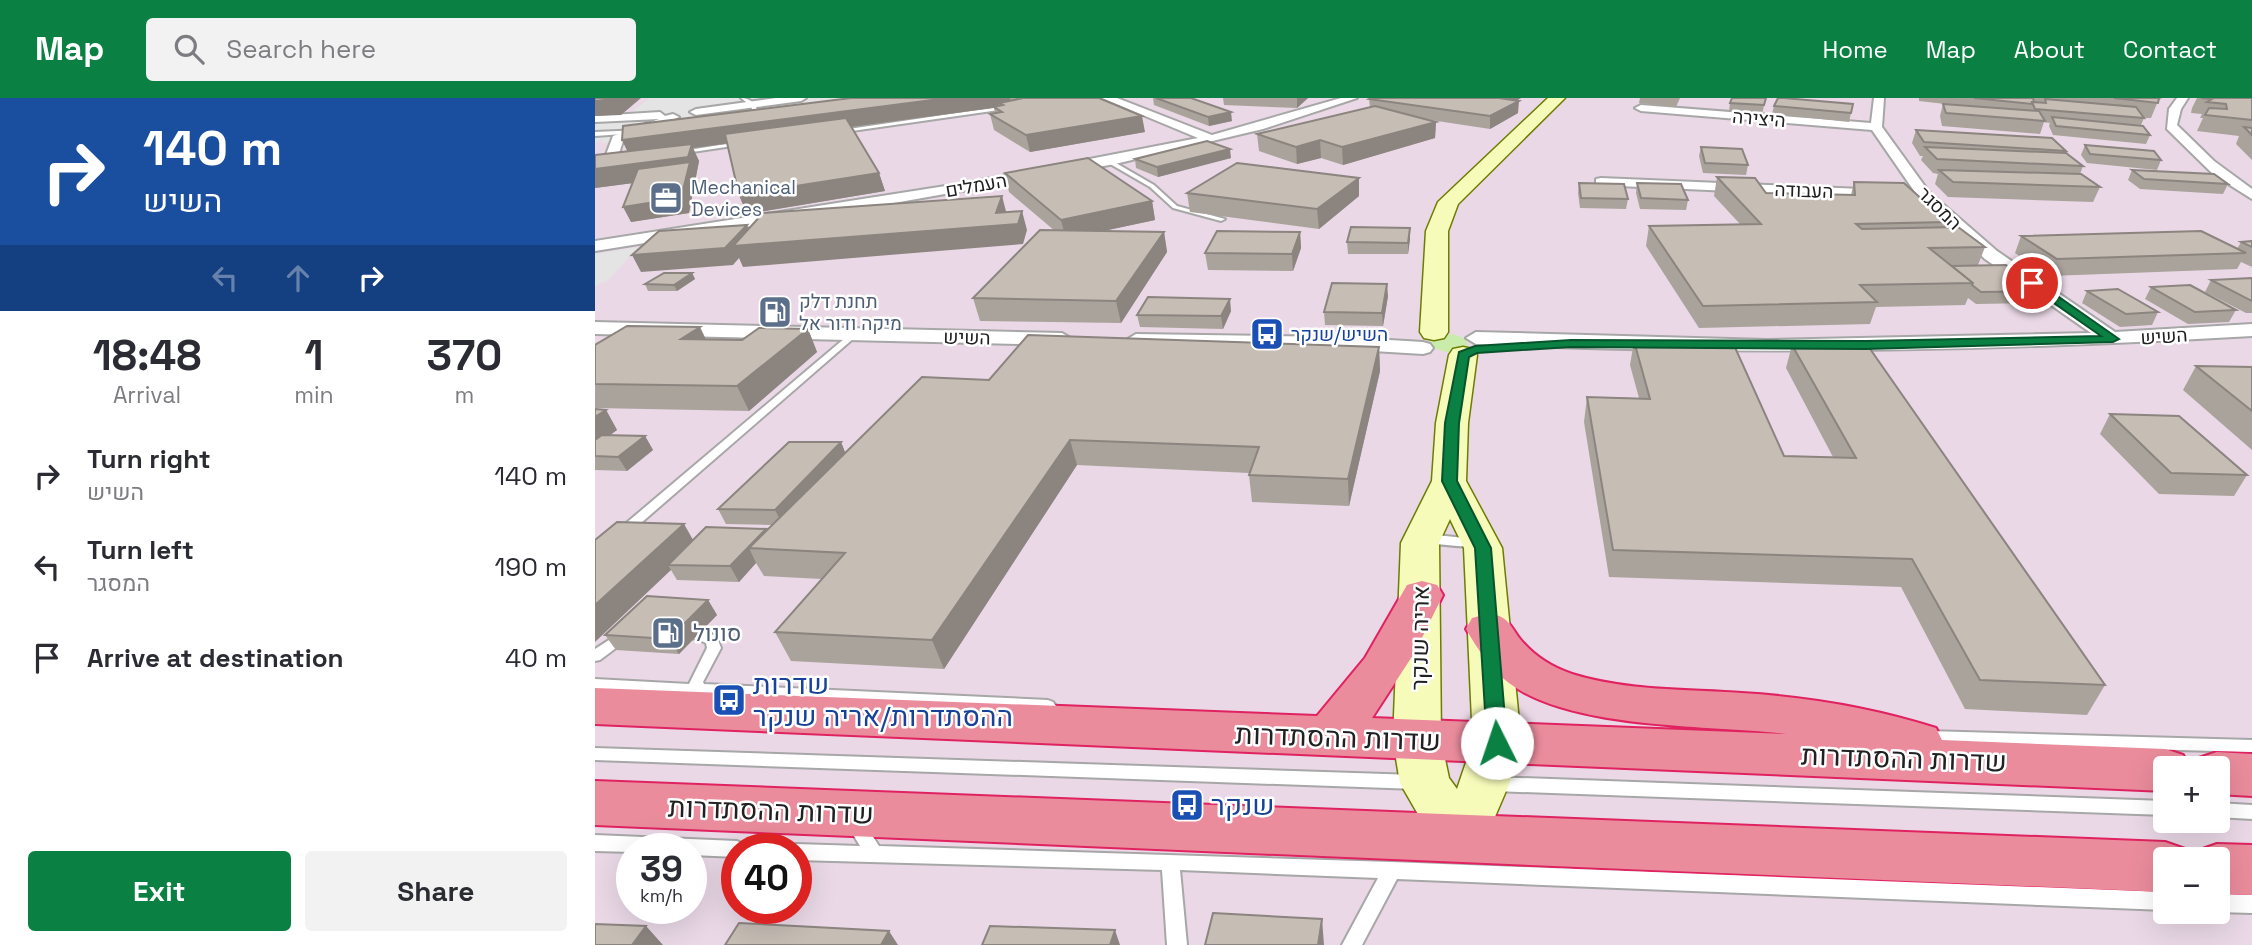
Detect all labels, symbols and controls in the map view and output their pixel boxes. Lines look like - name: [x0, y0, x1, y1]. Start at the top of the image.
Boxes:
- search box: [146, 18, 636, 81]
- text: Map: [35, 28, 104, 70]
- icon: search: [170, 30, 208, 68]
- text: Search here: [226, 32, 376, 66]
- text: Home: [1822, 34, 1888, 65]
- text: Map: [1926, 34, 1976, 65]
- text: About: [2014, 34, 2085, 65]
- text: Contact: [2123, 34, 2217, 65]
- street label: היצירה: [1731, 104, 1787, 133]
- text: 140 m: [143, 117, 282, 179]
- icon: right: [28, 126, 119, 217]
- street label: העמלים: [943, 168, 1009, 203]
- place label: Mechanical Devices: [691, 175, 796, 222]
- street label: העבודה: [1774, 177, 1834, 204]
- office icon: Mechanical Devices: [647, 179, 685, 217]
- text: השיש: [143, 181, 222, 221]
- street label: המסגר: [1912, 181, 1967, 235]
- pin: [2002, 253, 2062, 313]
- icon: left: [206, 259, 244, 297]
- icon: ahead: [279, 259, 317, 297]
- icon: right: [352, 259, 390, 297]
- icon: arrive: [2013, 264, 2051, 302]
- place label: תחנת דלק מיקה ודור אל: [799, 289, 902, 336]
- fuel station icon: תחנת דלק מיקה ודור אל: [756, 293, 794, 331]
- bus stop icon: השיש/שנקר: [1248, 315, 1286, 353]
- place label: השיש/שנקר: [1291, 322, 1388, 347]
- street label: השיש: [2140, 322, 2188, 351]
- street label: השיש: [943, 325, 991, 350]
- text: 18:48: [93, 329, 201, 382]
- text: 1: [304, 329, 323, 382]
- text: 370: [426, 329, 502, 382]
- text: Arrival: [113, 380, 181, 410]
- text: min: [294, 380, 334, 410]
- text: m: [454, 380, 474, 410]
- text: Turn right: [87, 442, 211, 476]
- icon: right: [28, 457, 66, 495]
- text: 140 m: [494, 459, 567, 493]
- text: השיש: [87, 477, 144, 507]
- text: Turn left: [87, 533, 194, 567]
- icon: left: [28, 548, 66, 586]
- text: 190 m: [495, 550, 567, 584]
- text: המסגר: [87, 568, 150, 598]
- street label: אריה שנקר: [1404, 585, 1436, 691]
- fuel station icon: סונול: [649, 614, 687, 652]
- place label: סונול: [693, 618, 741, 648]
- icon: arrive: [28, 639, 66, 677]
- text: Arrive at destination: [87, 641, 344, 675]
- text: 40 m: [505, 641, 567, 675]
- place label: שדרות ההסתדרות/אריה שנקר: [753, 666, 1013, 734]
- bus stop icon: שדרות ההסתדרות/אריה שנקר: [710, 681, 748, 719]
- position arrow: [1460, 706, 1534, 780]
- street label: שדרות ההסתדרות: [1235, 715, 1441, 759]
- street label: שדרות ההסתדרות: [1801, 736, 2007, 780]
- map controls: [2153, 756, 2230, 924]
- button: +: [2153, 756, 2230, 833]
- bus stop icon: שנקר: [1168, 786, 1206, 824]
- place label: שנקר: [1211, 787, 1275, 823]
- street label: שדרות ההסתדרות: [668, 788, 874, 832]
- speed limit sign: 40: [721, 833, 812, 924]
- text: 39: [640, 847, 683, 891]
- button: −: [2153, 847, 2230, 924]
- button: Exit: [28, 851, 291, 931]
- button: Share: [305, 851, 567, 931]
- text: km/h: [640, 884, 683, 907]

